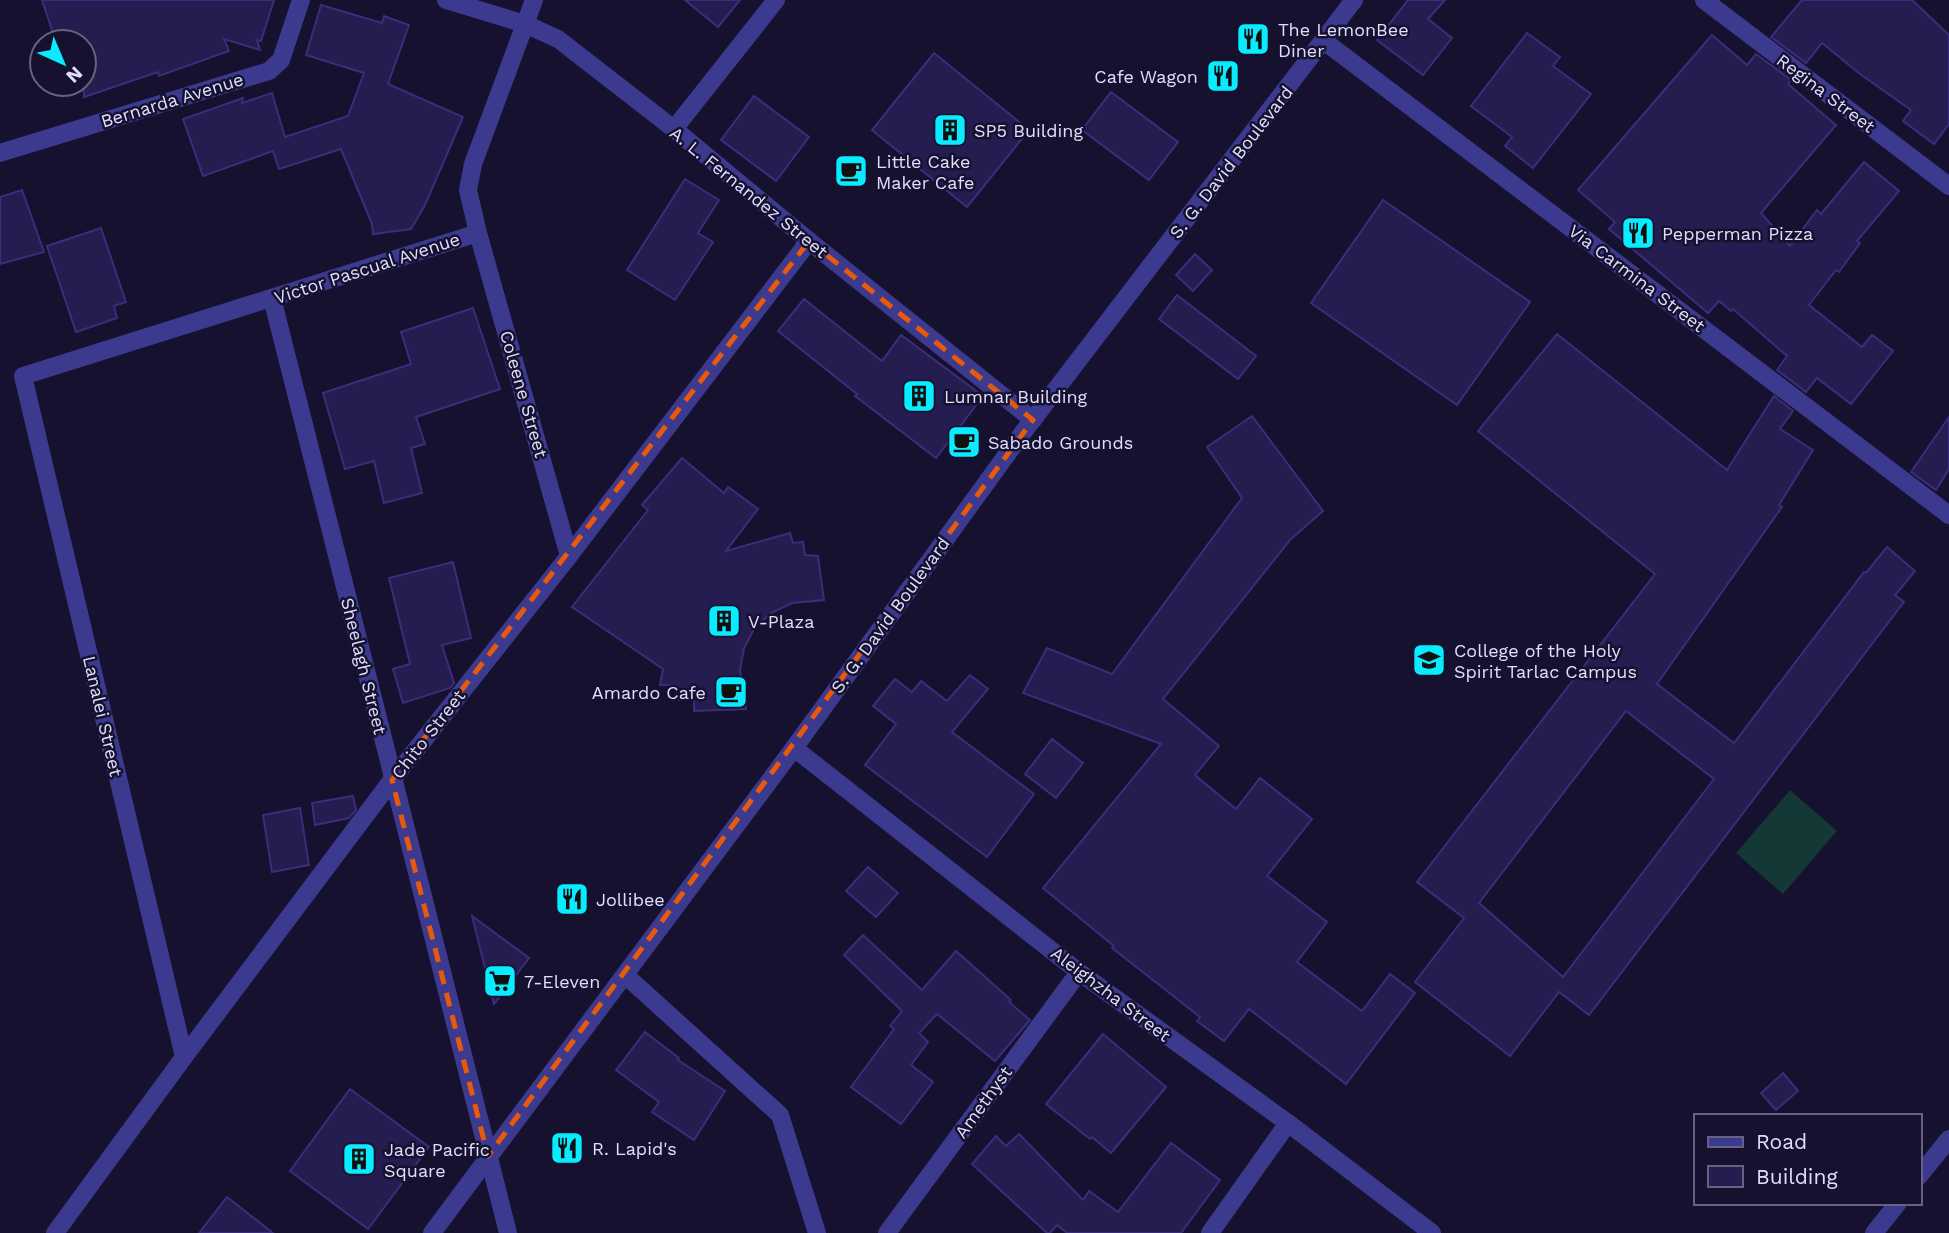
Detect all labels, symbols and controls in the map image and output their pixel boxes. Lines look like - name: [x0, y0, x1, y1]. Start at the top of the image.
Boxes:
- place label: The LemonBee Diner: [1278, 19, 1409, 61]
- restaurant icon: The LemonBee Diner: [1234, 20, 1272, 58]
- north arrow: [28, 28, 98, 98]
- street label: Regina Street: [1773, 49, 1880, 137]
- restaurant icon: Cafe Wagon: [1204, 57, 1242, 95]
- text: N: [61, 62, 88, 88]
- place label: Cafe Wagon: [1094, 66, 1198, 87]
- street label: Bernarda Avenue: [98, 68, 246, 132]
- street label: S. G. David Boulevard: [1165, 82, 1297, 242]
- building icon: SP5 Building: [931, 111, 969, 149]
- place label: SP5 Building: [974, 120, 1084, 141]
- street label: A. L. Fernandez Street: [666, 122, 832, 262]
- place label: Little Cake Maker Cafe: [876, 151, 974, 193]
- cafe icon: Little Cake Maker Cafe: [832, 152, 870, 190]
- restaurant icon: Pepperman Pizza: [1619, 214, 1657, 252]
- street label: Via Carmina Street: [1565, 220, 1710, 336]
- place label: Pepperman Pizza: [1662, 223, 1813, 244]
- street label: Victor Pascual Avenue: [272, 228, 462, 308]
- street label: Coleene Street: [496, 328, 552, 460]
- building icon: Lumnar Building: [900, 377, 938, 415]
- place label: Lumnar Building: [944, 386, 1088, 407]
- cafe icon: Sabado Grounds: [945, 423, 983, 461]
- place label: Sabado Grounds: [988, 432, 1133, 453]
- street label: S. G. David Boulevard: [826, 533, 954, 697]
- street label: Sheelagh Street: [337, 595, 391, 737]
- building icon: V-Plaza: [705, 602, 743, 640]
- place label: V-Plaza: [748, 611, 814, 632]
- place label: College of the Holy Spirit Tarlac Campus: [1454, 640, 1637, 682]
- school or university icon: College of the Holy Spirit Tarlac Campus: [1410, 641, 1448, 679]
- street label: Lanalei Street: [79, 654, 127, 779]
- cafe icon: Amardo Cafe: [712, 673, 750, 711]
- place label: Amardo Cafe: [592, 682, 706, 703]
- street label: Chito Street: [387, 685, 469, 783]
- restaurant icon: Jollibee: [553, 880, 591, 918]
- place label: Jollibee: [596, 889, 665, 910]
- street label: Aleighzha Street: [1047, 942, 1175, 1046]
- supermarket icon: 7-Eleven: [481, 962, 519, 1000]
- place label: 7-Eleven: [524, 971, 600, 992]
- street label: Amethyst: [950, 1062, 1016, 1142]
- legend: [1694, 1114, 1921, 1205]
- restaurant icon: R. Lapid's: [548, 1129, 586, 1167]
- text: Road: [1756, 1129, 1807, 1154]
- place label: R. Lapid's: [592, 1138, 677, 1159]
- place label: Jade Pacific Square: [384, 1139, 490, 1181]
- building icon: Jade Pacific Square: [340, 1140, 378, 1178]
- text: Building: [1756, 1164, 1838, 1189]

